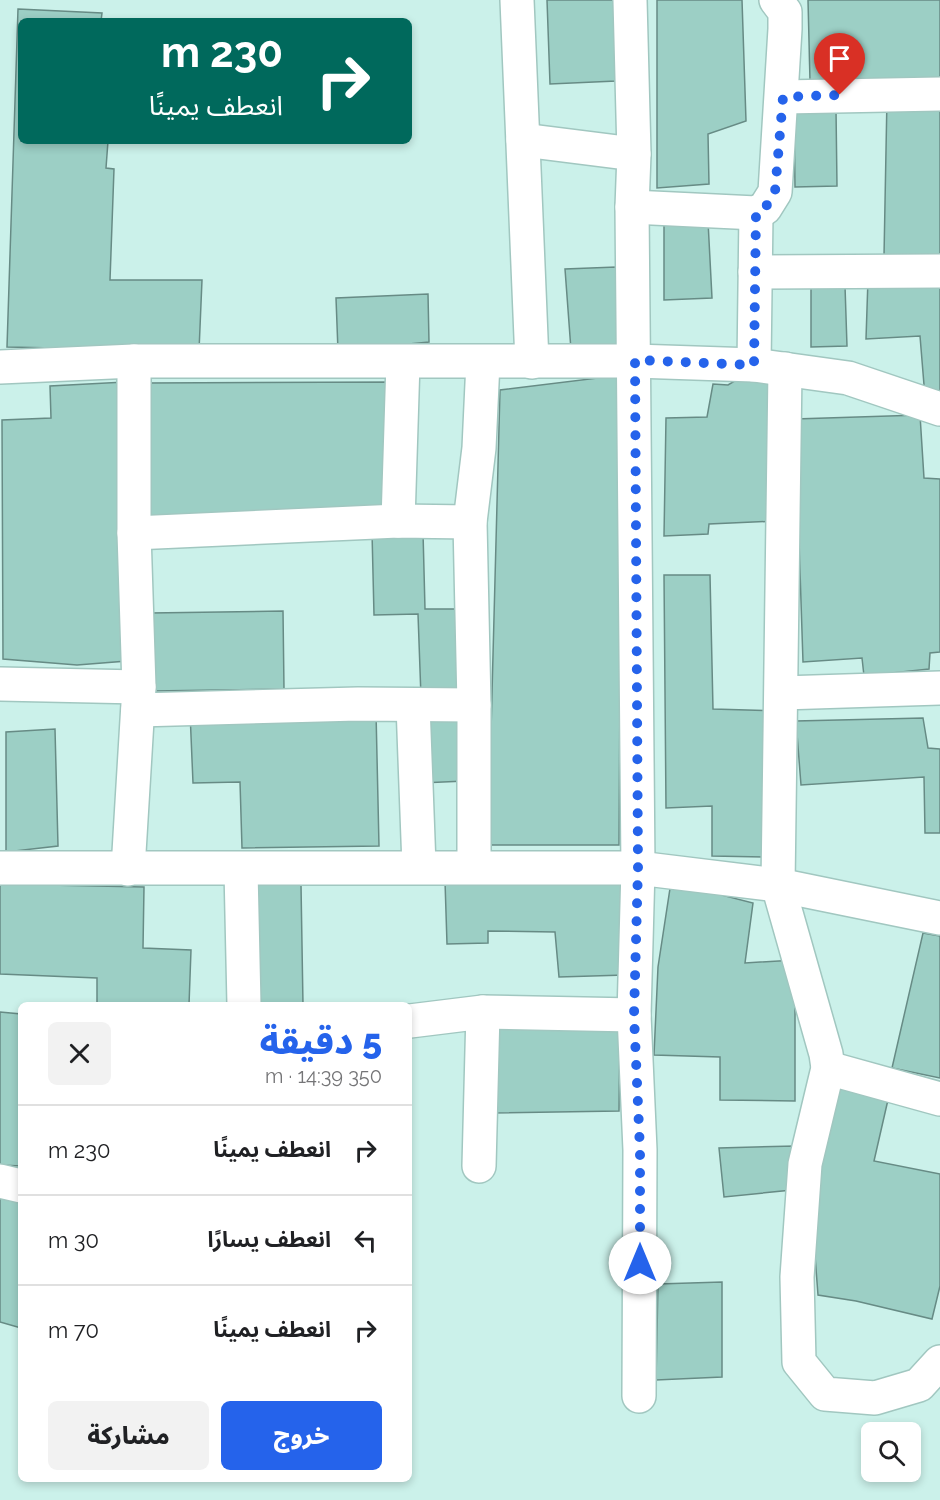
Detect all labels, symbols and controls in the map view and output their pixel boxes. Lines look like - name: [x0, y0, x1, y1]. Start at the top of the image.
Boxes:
- text: 230 m: [161, 28, 283, 77]
- pin: [814, 33, 865, 95]
- icon: right: [304, 42, 382, 120]
- icon: arrive: [823, 42, 856, 75]
- text: انعطف يمينًا: [149, 90, 283, 121]
- text: 5 دقيقة: [260, 1020, 382, 1062]
- button: close: [48, 1022, 111, 1085]
- text: 350 m · 14:39: [265, 1064, 382, 1088]
- icon: right: [349, 1134, 382, 1167]
- text: انعطف يمينًا: [213, 1136, 331, 1162]
- text: 230 m: [48, 1137, 111, 1163]
- icon: left: [349, 1224, 382, 1257]
- text: انعطف يسارًا: [208, 1226, 331, 1252]
- text: 30 m: [48, 1227, 99, 1253]
- position arrow: [608, 1231, 672, 1295]
- icon: right: [349, 1314, 382, 1347]
- text: انعطف يمينًا: [213, 1316, 331, 1342]
- text: 70 m: [48, 1317, 99, 1343]
- button: مشاركة: [48, 1401, 209, 1470]
- button: خروج: [221, 1401, 382, 1470]
- map controls: [861, 1422, 921, 1482]
- button: search: [861, 1422, 921, 1482]

